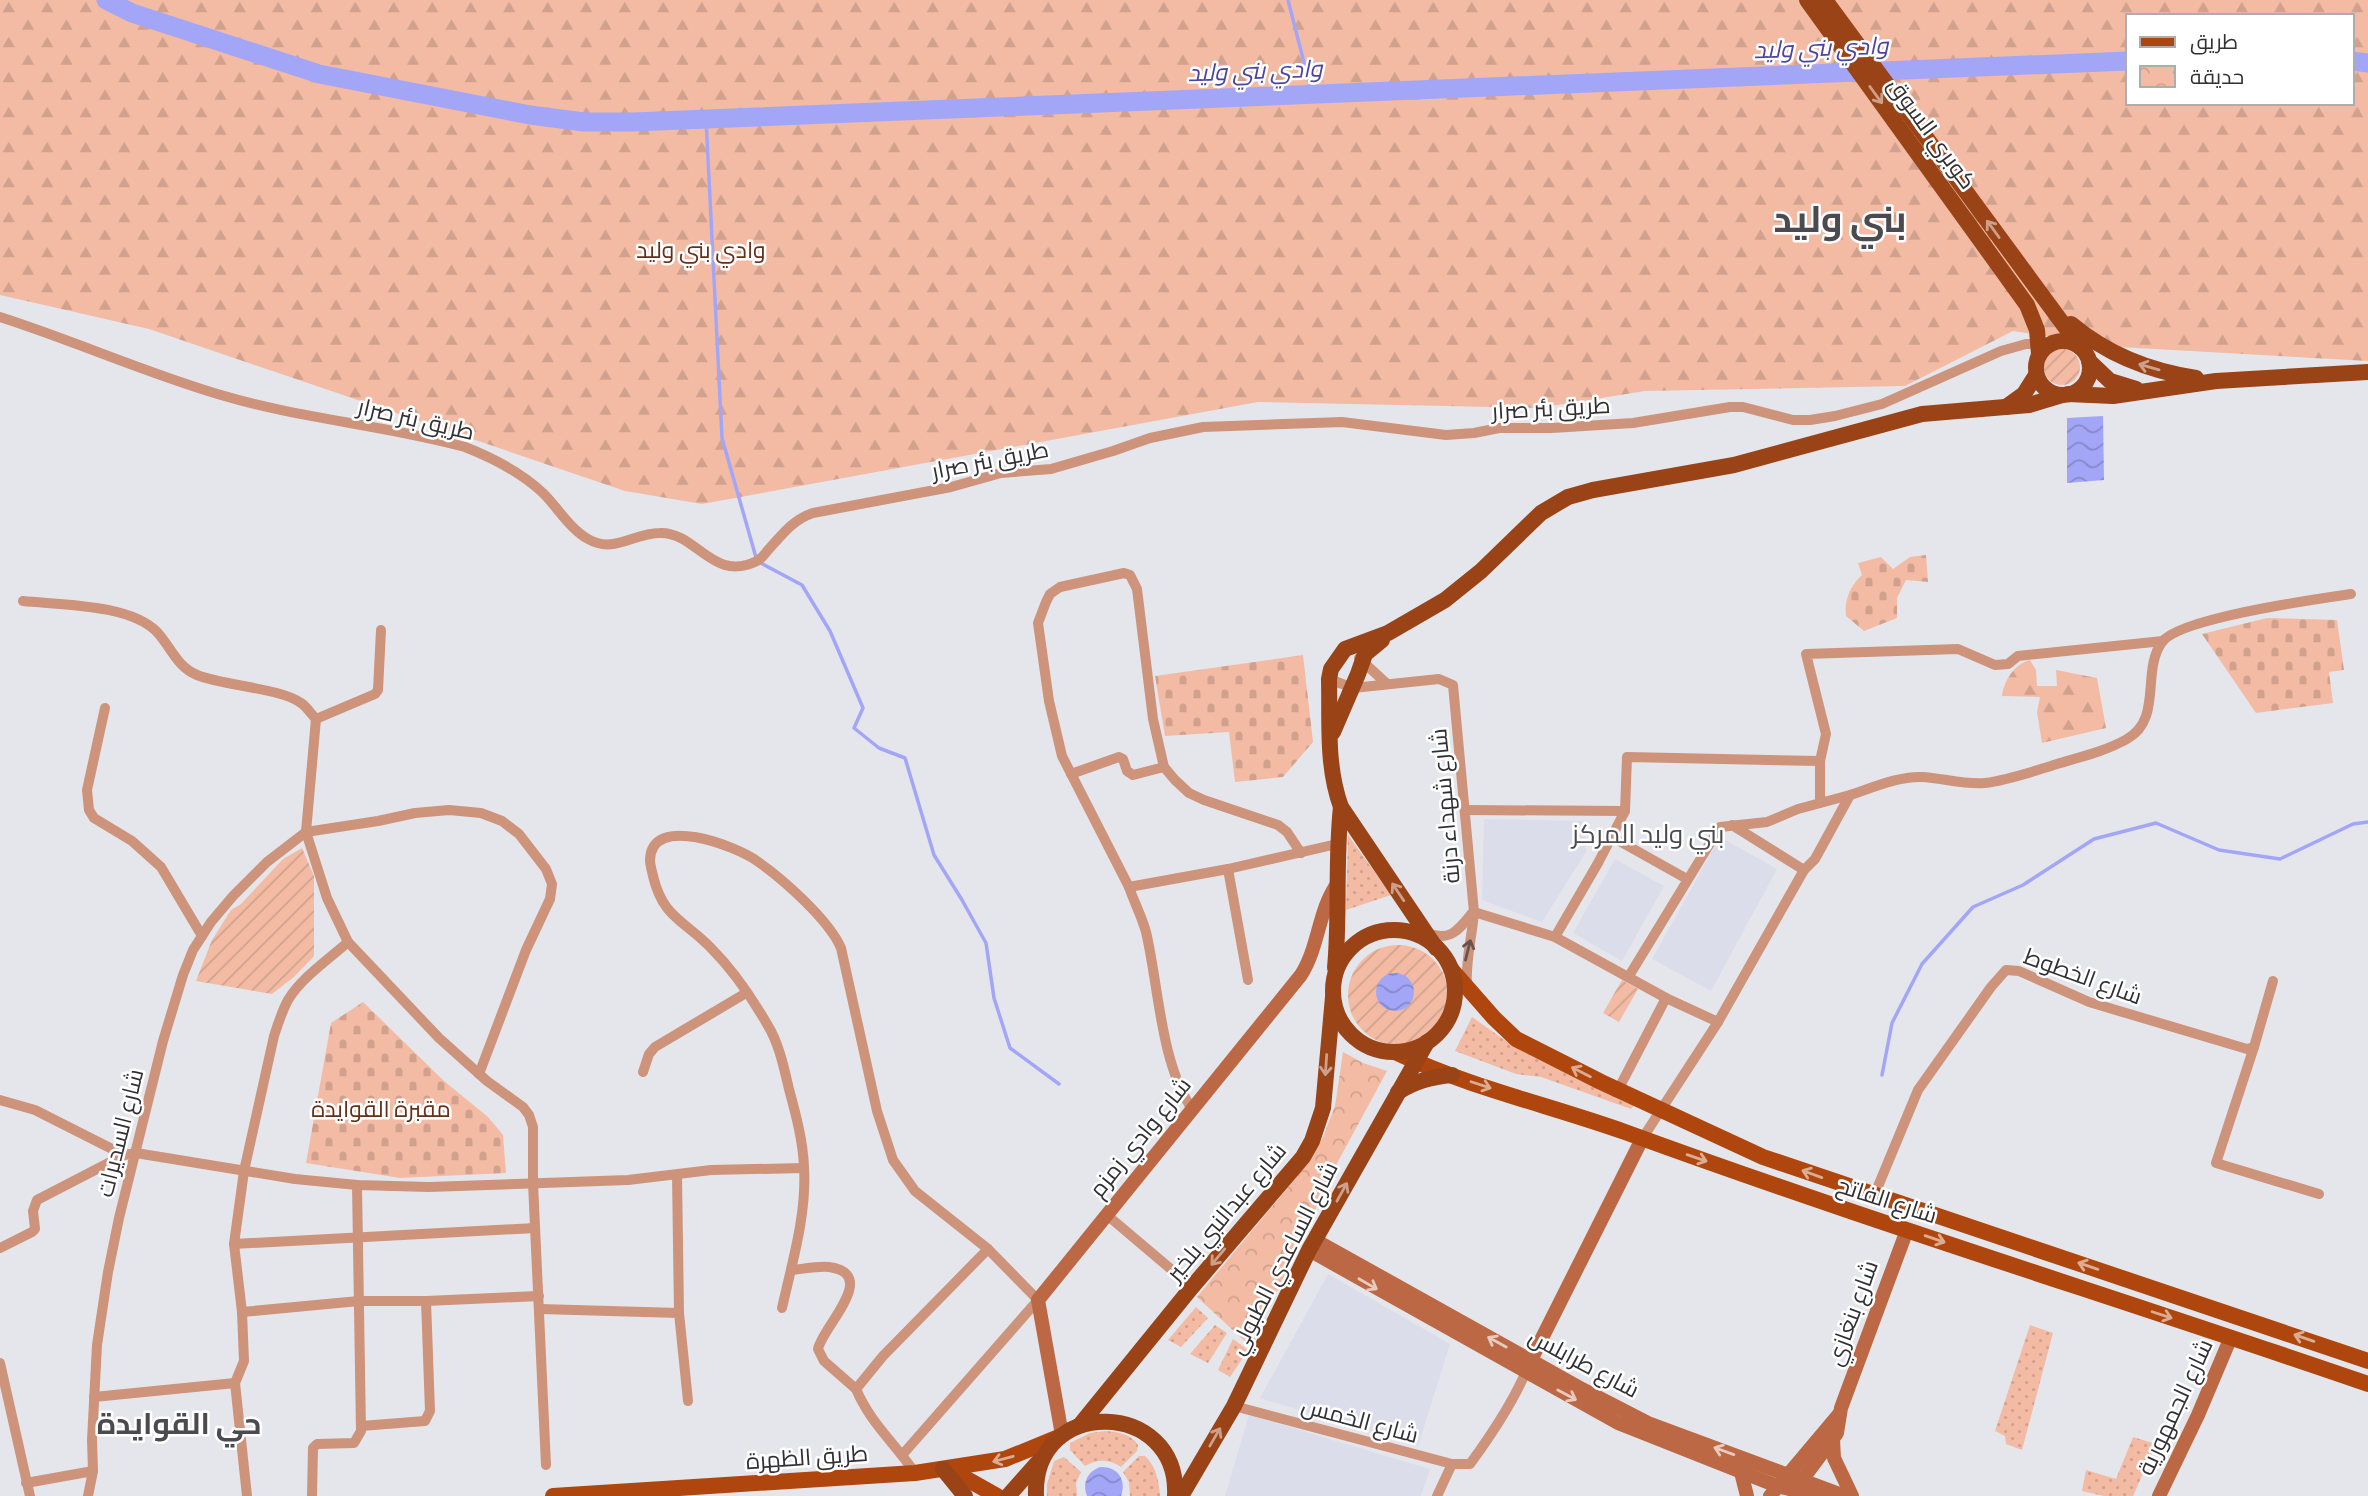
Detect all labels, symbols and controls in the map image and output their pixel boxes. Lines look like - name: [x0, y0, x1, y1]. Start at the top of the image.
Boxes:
- legend: [2126, 14, 2354, 105]
- text: طريق: [2190, 27, 2238, 55]
- water label: وادي بني وليد: [1753, 28, 1891, 69]
- water label: وادي بني وليد: [1187, 51, 1325, 92]
- text: حديقة: [2190, 62, 2244, 90]
- street label: كوبري السوق: [1879, 70, 1984, 197]
- one-way arrow: [1869, 85, 1884, 103]
- district label: بني وليد: [1773, 193, 1907, 249]
- one-way arrow: [1986, 219, 2001, 238]
- park label: وادي بني وليد: [636, 233, 766, 268]
- one-way arrow: [2138, 360, 2160, 373]
- street label: طريق بئر صرار: [1489, 388, 1611, 426]
- street label: طريق بئر صرار: [353, 389, 478, 447]
- street label: طريق بئر صرار: [926, 432, 1051, 486]
- street label: شارع شهداء درنة: [1421, 727, 1468, 885]
- district label: بني وليد المركز: [1570, 815, 1724, 855]
- one-way arrow: [1391, 883, 1405, 902]
- one-way arrow: [1462, 939, 1475, 962]
- street label: شارع الخطوط: [2019, 939, 2147, 1012]
- one-way arrow: [1319, 1053, 1332, 1076]
- street label: شارع السديرات: [88, 1065, 151, 1201]
- one-way arrow: [1572, 1065, 1592, 1079]
- street label: شارع وادي زمزم: [1081, 1069, 1200, 1205]
- one-way arrow: [1470, 1080, 1492, 1092]
- park label: مقبرة القوايدة: [311, 1092, 451, 1124]
- street label: شارع عبدالنبي بلخير: [1156, 1135, 1295, 1291]
- one-way arrow: [1685, 1153, 1707, 1165]
- street label: شارع الساعدي الطبولي: [1220, 1156, 1347, 1361]
- one-way arrow: [1801, 1167, 1823, 1179]
- street label: شارع الفاتح: [1833, 1168, 1942, 1231]
- one-way arrow: [1335, 1182, 1349, 1202]
- one-way arrow: [1924, 1234, 1946, 1247]
- one-way arrow: [1210, 1247, 1226, 1265]
- street label: شارع بنغازي: [1817, 1255, 1888, 1371]
- one-way arrow: [2077, 1259, 2099, 1272]
- one-way arrow: [1358, 1277, 1378, 1291]
- one-way arrow: [2151, 1309, 2173, 1322]
- street label: شارع طرابلس: [1523, 1320, 1645, 1406]
- one-way arrow: [2293, 1331, 2315, 1343]
- street label: شارع الجمهورية: [2129, 1333, 2221, 1480]
- one-way arrow: [1488, 1335, 1508, 1349]
- street label: شارع الخمس: [1298, 1388, 1422, 1451]
- one-way arrow: [1556, 1389, 1577, 1402]
- district label: حي القوايدة: [97, 1402, 261, 1448]
- one-way arrow: [1209, 1428, 1223, 1448]
- street label: طريق الظهرة: [745, 1436, 869, 1476]
- one-way arrow: [1713, 1443, 1735, 1456]
- one-way arrow: [992, 1453, 1014, 1466]

